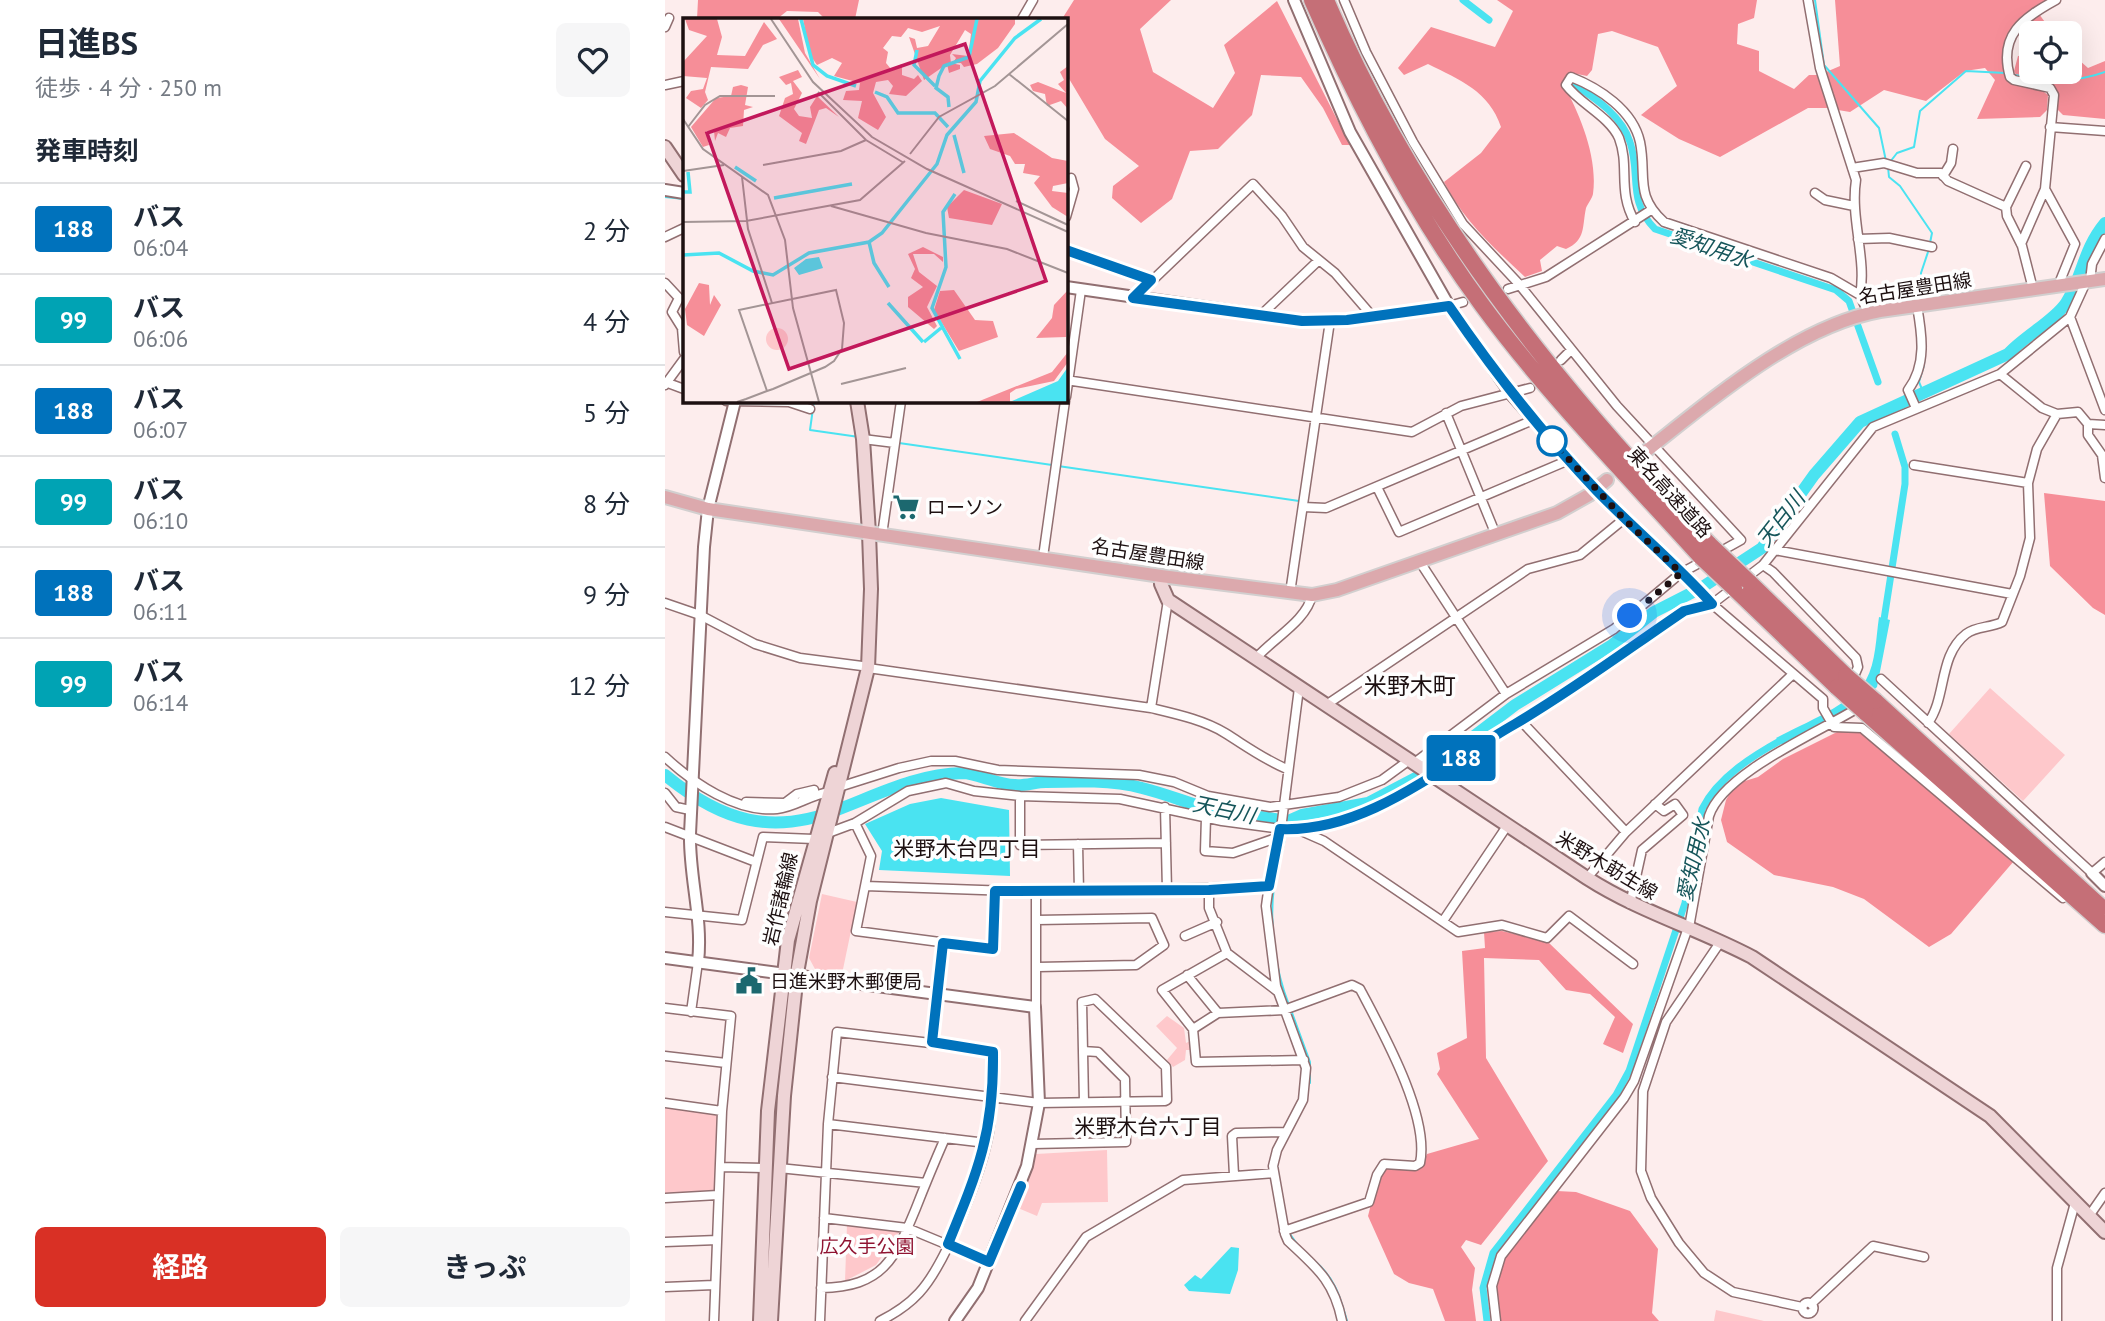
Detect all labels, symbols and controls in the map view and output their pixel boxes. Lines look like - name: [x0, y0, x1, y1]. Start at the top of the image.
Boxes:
- inset map: [683, 18, 1067, 402]
- text: 日進BS: [35, 21, 138, 64]
- map controls: [2019, 21, 2082, 84]
- button: locate: [2019, 21, 2082, 84]
- button: heart: [556, 23, 630, 97]
- text: 徒歩 · 4 分 · 250 m: [35, 73, 222, 102]
- text: 発車時刻: [35, 134, 139, 167]
- text: バス: [133, 200, 185, 233]
- text: 188: [53, 213, 94, 244]
- text: 2 分: [583, 214, 630, 247]
- water label: 愛知用水: [1667, 221, 1757, 275]
- text: 06:04: [133, 233, 188, 262]
- street label: 名古屋豊田線: [1857, 267, 1973, 309]
- text: バス: [133, 291, 185, 324]
- text: 99: [60, 304, 87, 335]
- text: 4 分: [583, 305, 630, 338]
- text: 06:06: [133, 324, 188, 353]
- text: バス: [133, 382, 185, 415]
- text: 188: [53, 395, 94, 426]
- text: 5 分: [583, 396, 630, 429]
- text: 06:07: [133, 415, 188, 444]
- unlabelled marker: [1537, 426, 1567, 456]
- street label: 東名高速道路: [1623, 442, 1717, 542]
- text: バス: [133, 473, 185, 506]
- water label: 天白川: [1751, 484, 1812, 552]
- text: 99: [60, 486, 87, 517]
- text: 8 分: [583, 487, 630, 520]
- supermarket icon: ローソン: [891, 492, 921, 522]
- place label: ローソン: [927, 495, 1003, 519]
- text: 06:10: [133, 506, 188, 535]
- street label: 名古屋豊田線: [1090, 533, 1206, 575]
- text: バス: [133, 564, 185, 597]
- text: 188: [53, 577, 94, 608]
- text: 9 分: [583, 578, 630, 611]
- text: 06:11: [133, 597, 188, 626]
- your location: [1612, 598, 1647, 633]
- text: バス: [133, 655, 185, 688]
- text: 99: [60, 668, 87, 699]
- text: 12 分: [569, 669, 630, 702]
- district label: 米野木町: [1364, 671, 1456, 700]
- text: 06:14: [133, 688, 188, 717]
- line badge: 188: [1421, 735, 1501, 781]
- text: 188: [1441, 742, 1481, 773]
- water label: 天白川: [1190, 790, 1260, 830]
- water label: 愛知用水: [1671, 814, 1717, 904]
- street label: 米野木莇生線: [1552, 825, 1662, 905]
- district label: 米野木台四丁目: [894, 835, 1041, 862]
- street label: 岩作諸輪線: [758, 850, 802, 948]
- public building icon: 日進米野木郵便局: [734, 966, 764, 996]
- place label: 日進米野木郵便局: [770, 969, 922, 993]
- district label: 米野木台六丁目: [1075, 1113, 1222, 1140]
- button: 経路: [35, 1227, 326, 1307]
- button: きっぷ: [340, 1227, 630, 1307]
- park label: 広久手公園: [819, 1234, 915, 1258]

